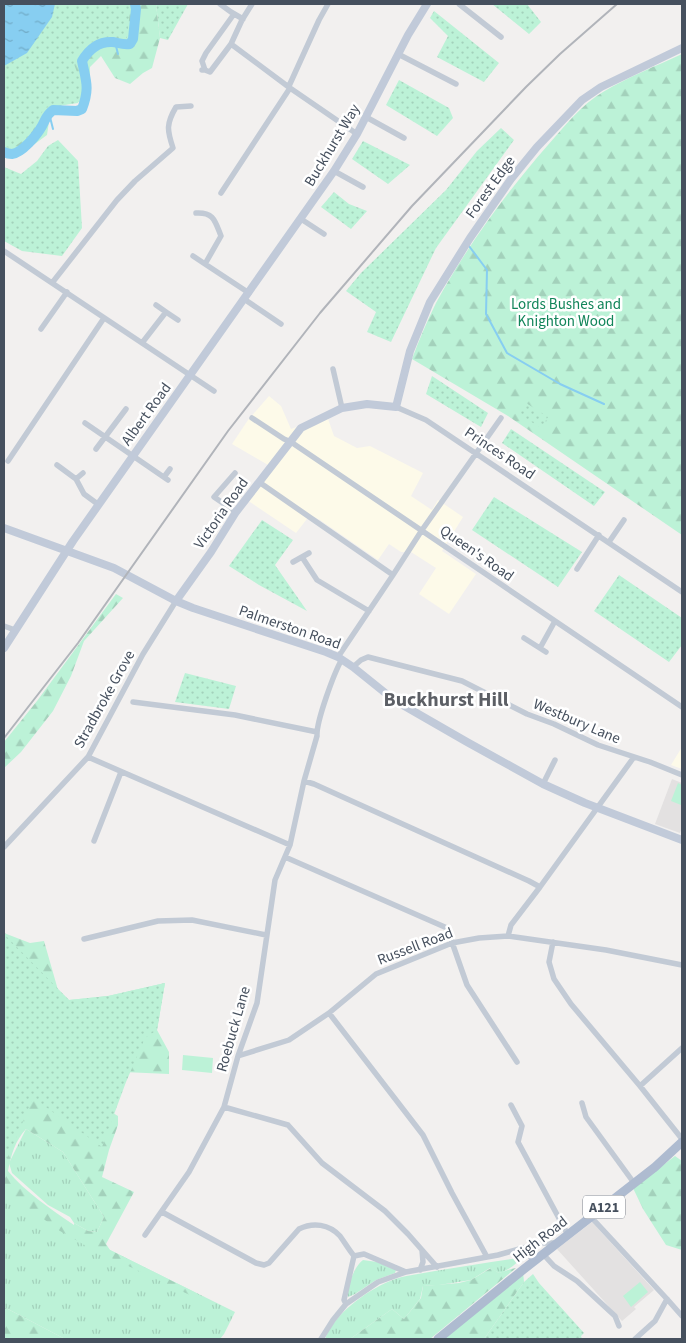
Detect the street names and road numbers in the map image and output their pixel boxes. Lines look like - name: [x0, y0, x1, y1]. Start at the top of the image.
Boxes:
- street label: Buckhurst Way: [300, 100, 365, 190]
- street label: Forest Edge: [461, 152, 520, 223]
- street label: Albert Road: [116, 379, 176, 450]
- street label: Princes Road: [460, 422, 539, 485]
- street label: Victoria Road: [189, 473, 254, 553]
- street label: Queen's Road: [435, 520, 518, 587]
- street label: Palmerston Road: [236, 600, 344, 655]
- street label: Stradbroke Grove: [69, 646, 140, 752]
- street label: Westbury Lane: [530, 694, 624, 749]
- street label: Russell Road: [374, 922, 456, 971]
- street label: Roebuck Lane: [211, 984, 256, 1074]
- road number: A121: [583, 1196, 625, 1218]
- street label: High Road: [508, 1211, 572, 1267]

